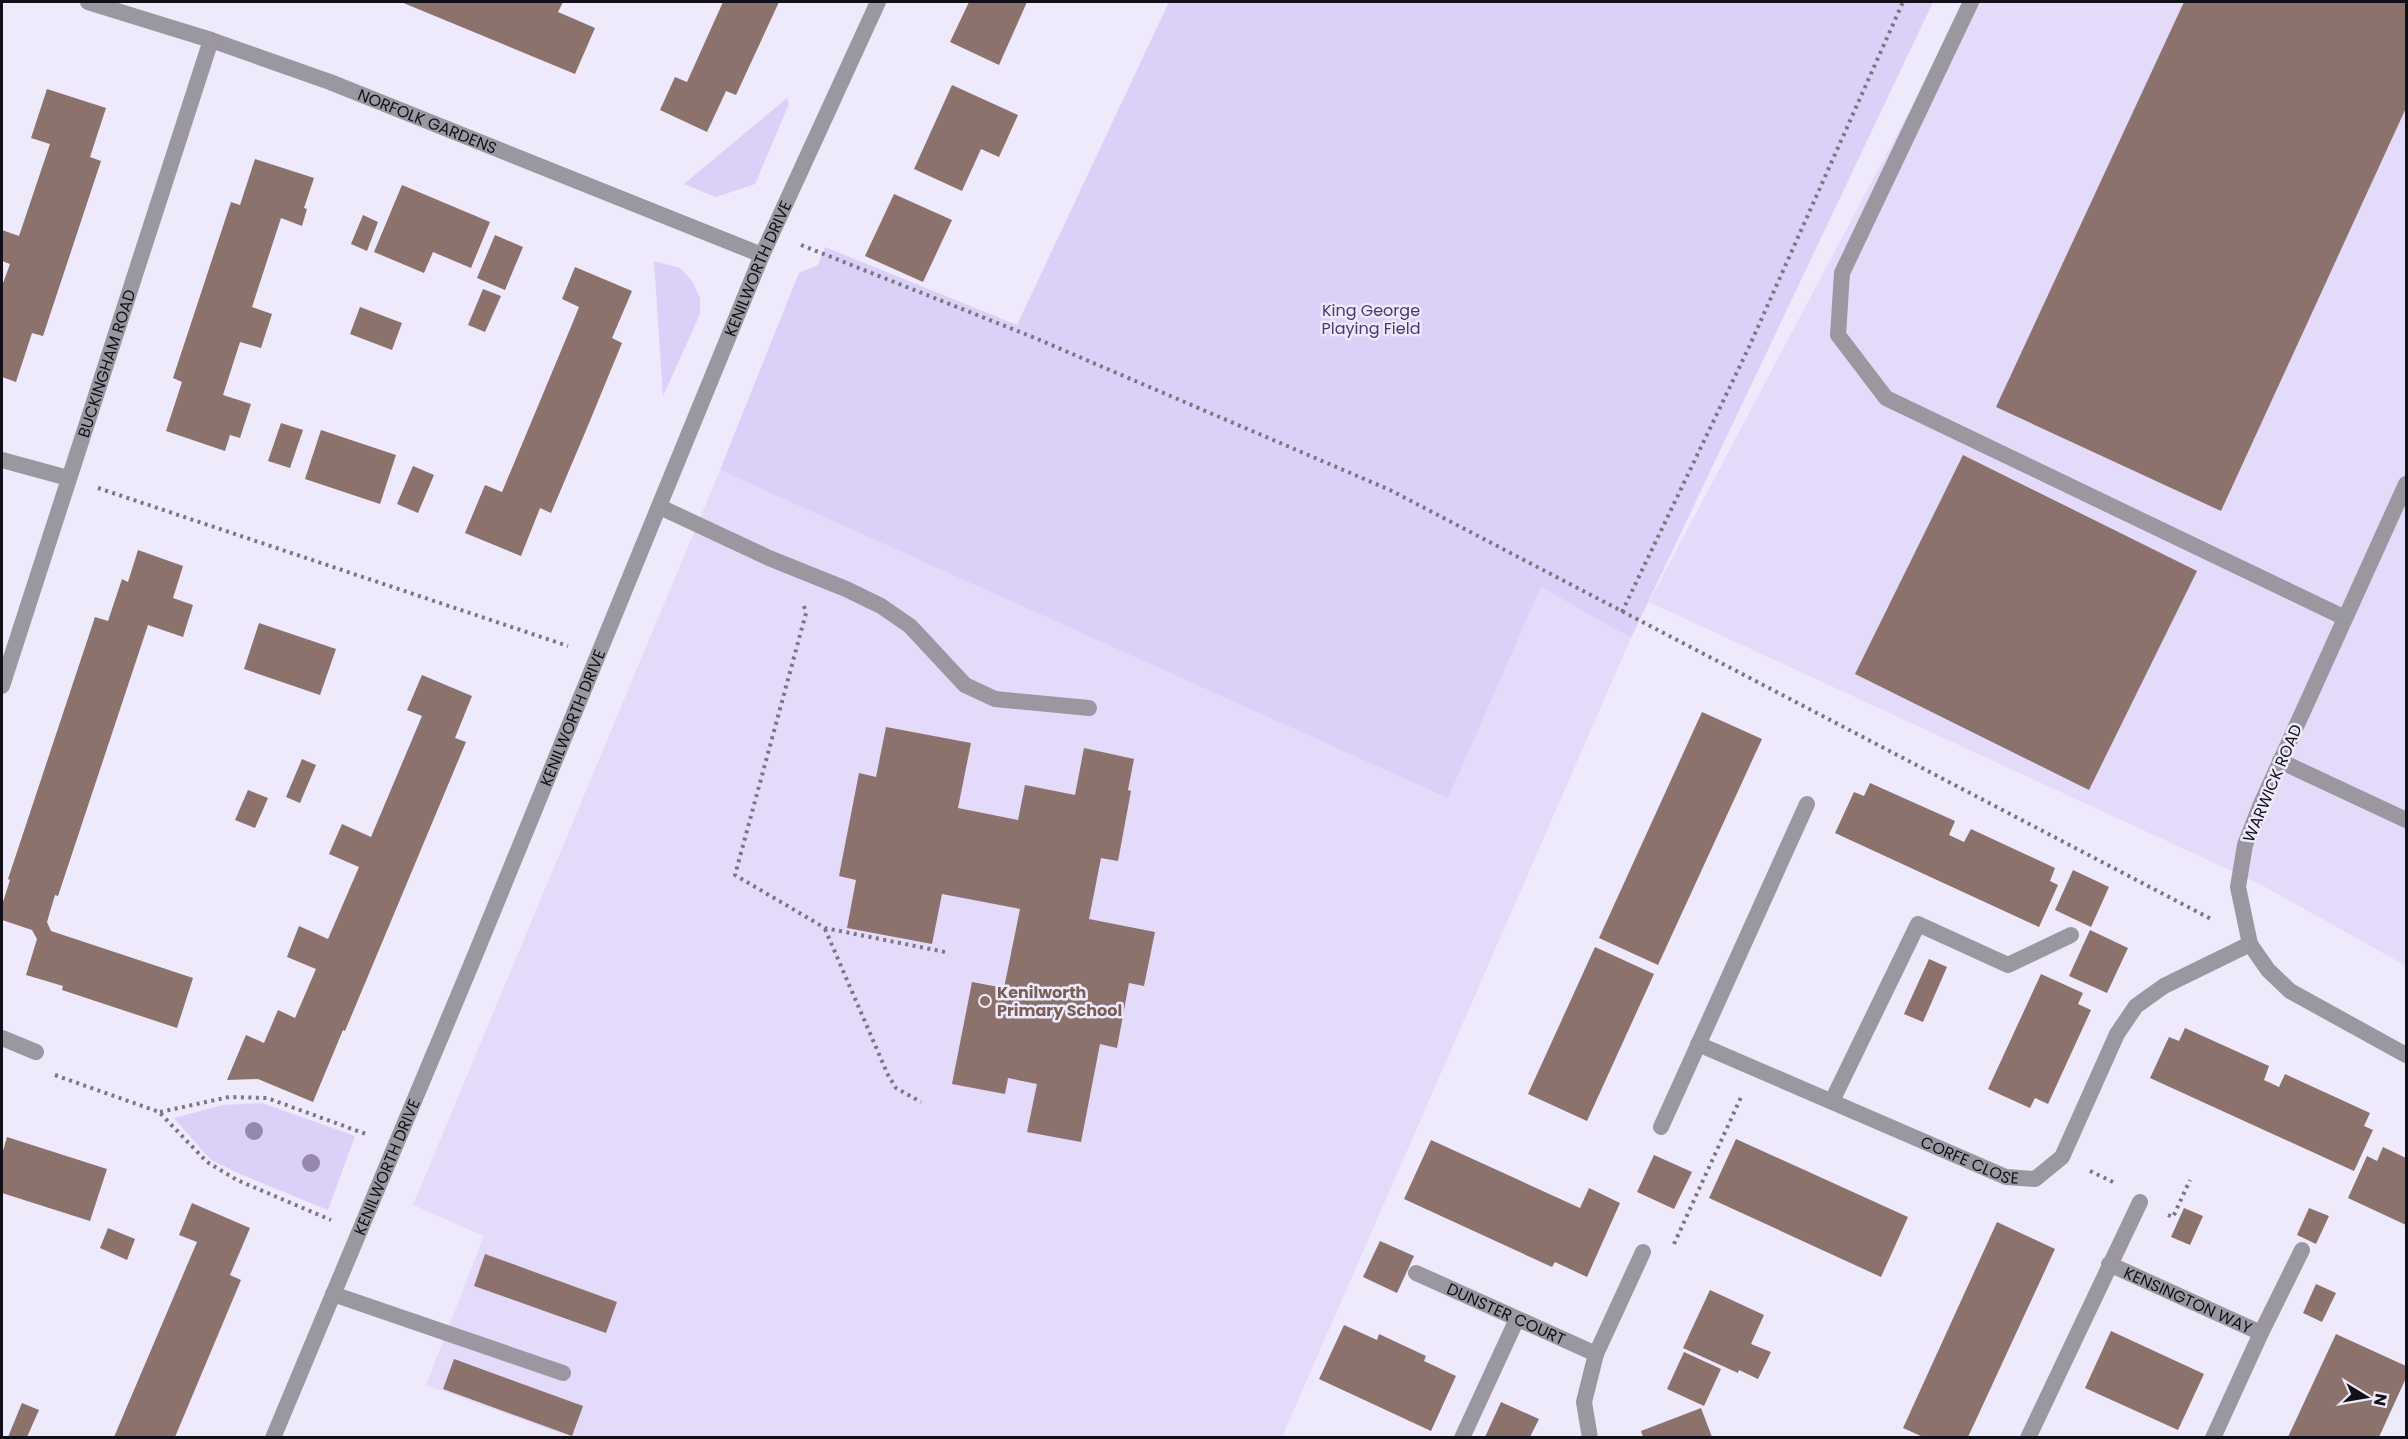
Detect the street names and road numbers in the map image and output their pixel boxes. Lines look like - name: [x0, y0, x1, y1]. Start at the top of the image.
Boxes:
- street label: NORFOLK GARDENS: [354, 83, 500, 160]
- street label: KENILWORTH DRIVE: [719, 197, 797, 340]
- street label: BUCKINGHAM ROAD: [72, 287, 142, 441]
- street label: KENILWORTH DRIVE: [534, 646, 611, 790]
- street label: WARWICK ROAD: [2237, 721, 2308, 846]
- street label: KENILWORTH DRIVE: [348, 1095, 426, 1239]
- street label: CORFE CLOSE: [1917, 1130, 2020, 1190]
- street label: KENSINGTON WAY: [2120, 1261, 2256, 1340]
- street label: DUNSTER COURT: [1443, 1277, 1569, 1351]

